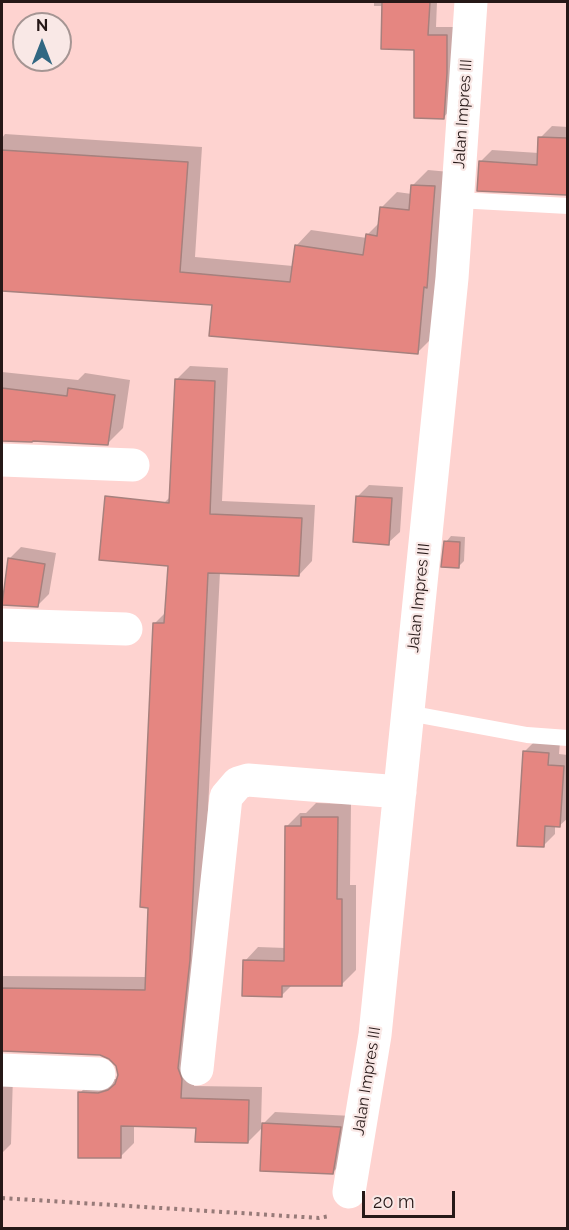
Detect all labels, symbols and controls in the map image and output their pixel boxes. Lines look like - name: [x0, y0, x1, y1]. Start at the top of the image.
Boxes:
- north arrow: [12, 12, 72, 72]
- text: N: [36, 16, 48, 35]
- street label: Jalan Impres III: [450, 59, 476, 169]
- street label: Jalan Impres III: [404, 542, 434, 654]
- street label: Jalan Impres III: [349, 1025, 385, 1137]
- scale bar: [365, 1179, 458, 1217]
- text: 20 m: [373, 1191, 415, 1212]

